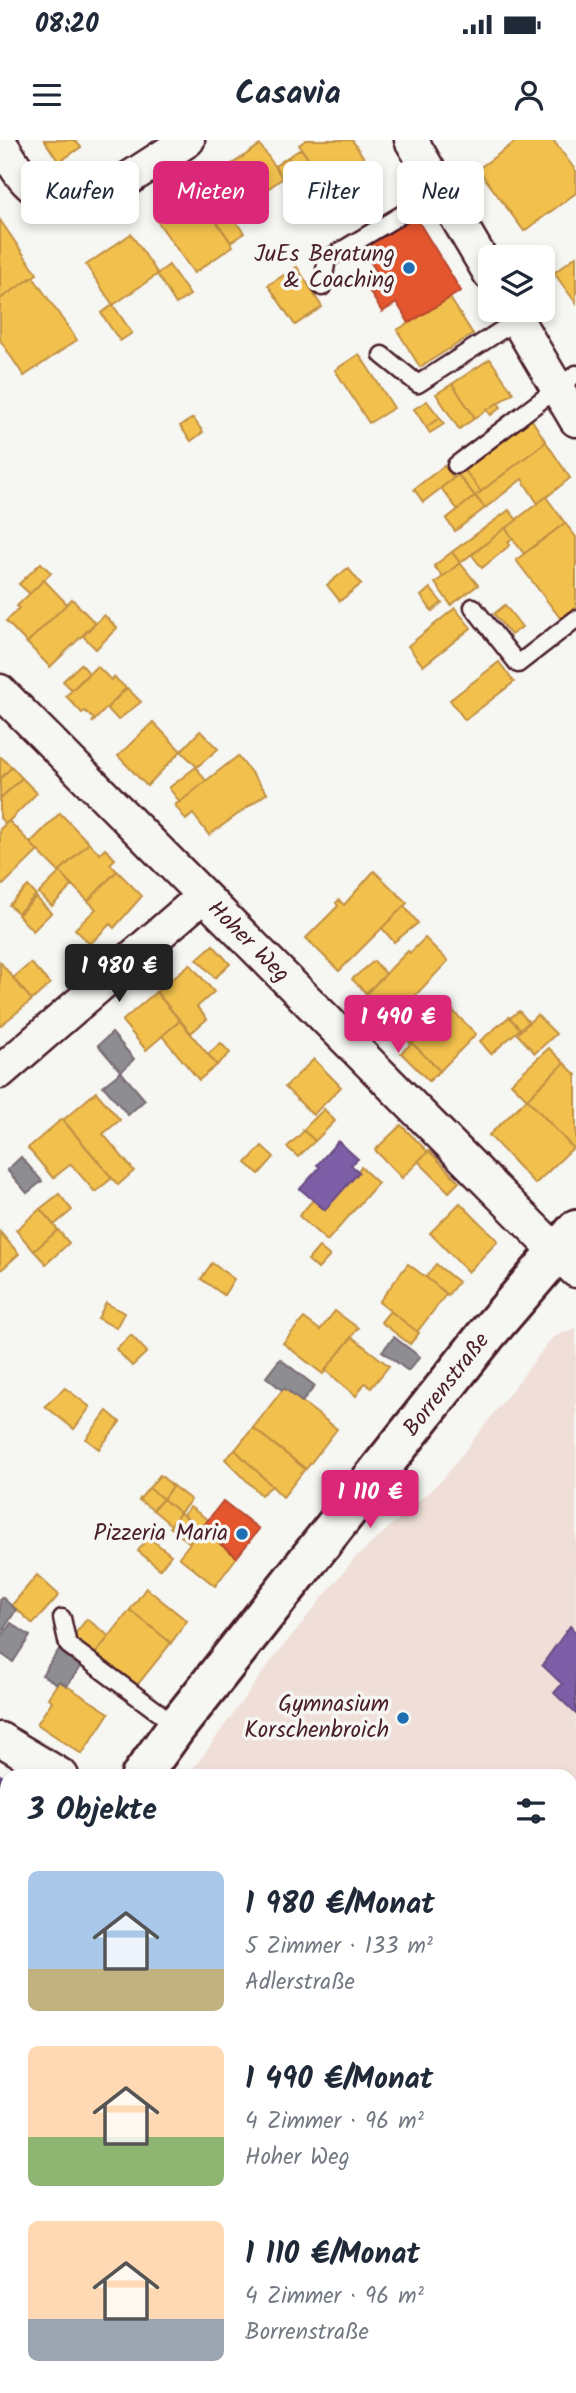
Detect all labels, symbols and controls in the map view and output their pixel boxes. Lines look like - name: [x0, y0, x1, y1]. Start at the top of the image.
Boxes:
- text: 08:20: [35, 4, 99, 46]
- text: Casavia: [235, 69, 341, 120]
- icon: menu: [28, 76, 66, 114]
- icon: person: [510, 76, 548, 114]
- chip: Kaufen: [21, 161, 139, 224]
- chip: Mieten: [153, 161, 269, 224]
- chip: Filter: [283, 161, 383, 224]
- chip: Neu: [397, 161, 484, 224]
- place label: JuEs Beratung & Coaching: [254, 237, 395, 299]
- map controls: [478, 245, 555, 322]
- button: layers: [478, 245, 555, 322]
- marker: JuEs Beratung & Coaching: [401, 260, 417, 276]
- street label: Hoher Weg: [198, 892, 298, 992]
- pin: 1 980 €: [54, 944, 184, 1004]
- text: 1 980 €: [81, 949, 157, 985]
- pin: 1 490 €: [333, 996, 463, 1055]
- text: 1 490 €: [360, 1000, 436, 1036]
- street label: Borrenstraße: [395, 1325, 499, 1445]
- pin: 1 110 €: [305, 1470, 435, 1530]
- text: 1 110 €: [338, 1475, 402, 1511]
- place label: Pizzeria Maria: [94, 1516, 228, 1552]
- marker: Pizzeria Maria: [234, 1526, 250, 1542]
- place label: Gymnasium Korschenbroich: [244, 1687, 389, 1749]
- marker: Gymnasium Korschenbroich: [395, 1710, 411, 1726]
- text: 3 Objekte: [28, 1787, 157, 1835]
- icon: filters: [512, 1792, 550, 1830]
- text: 1 980 €/Monat: [245, 1881, 435, 1929]
- icon: home: [84, 1899, 168, 1983]
- text: 5 Zimmer · 133 m²: [245, 1929, 433, 1965]
- text: Adlerstraße: [245, 1965, 355, 2001]
- text: 1 490 €/Monat: [245, 2056, 433, 2104]
- icon: home: [84, 2074, 168, 2158]
- text: 4 Zimmer · 96 m²: [245, 2104, 424, 2140]
- text: Hoher Weg: [245, 2140, 350, 2176]
- text: 1 110 €/Monat: [245, 2231, 420, 2279]
- icon: home: [84, 2249, 168, 2333]
- text: 4 Zimmer · 96 m²: [245, 2279, 424, 2315]
- text: Borrenstraße: [245, 2315, 369, 2351]

